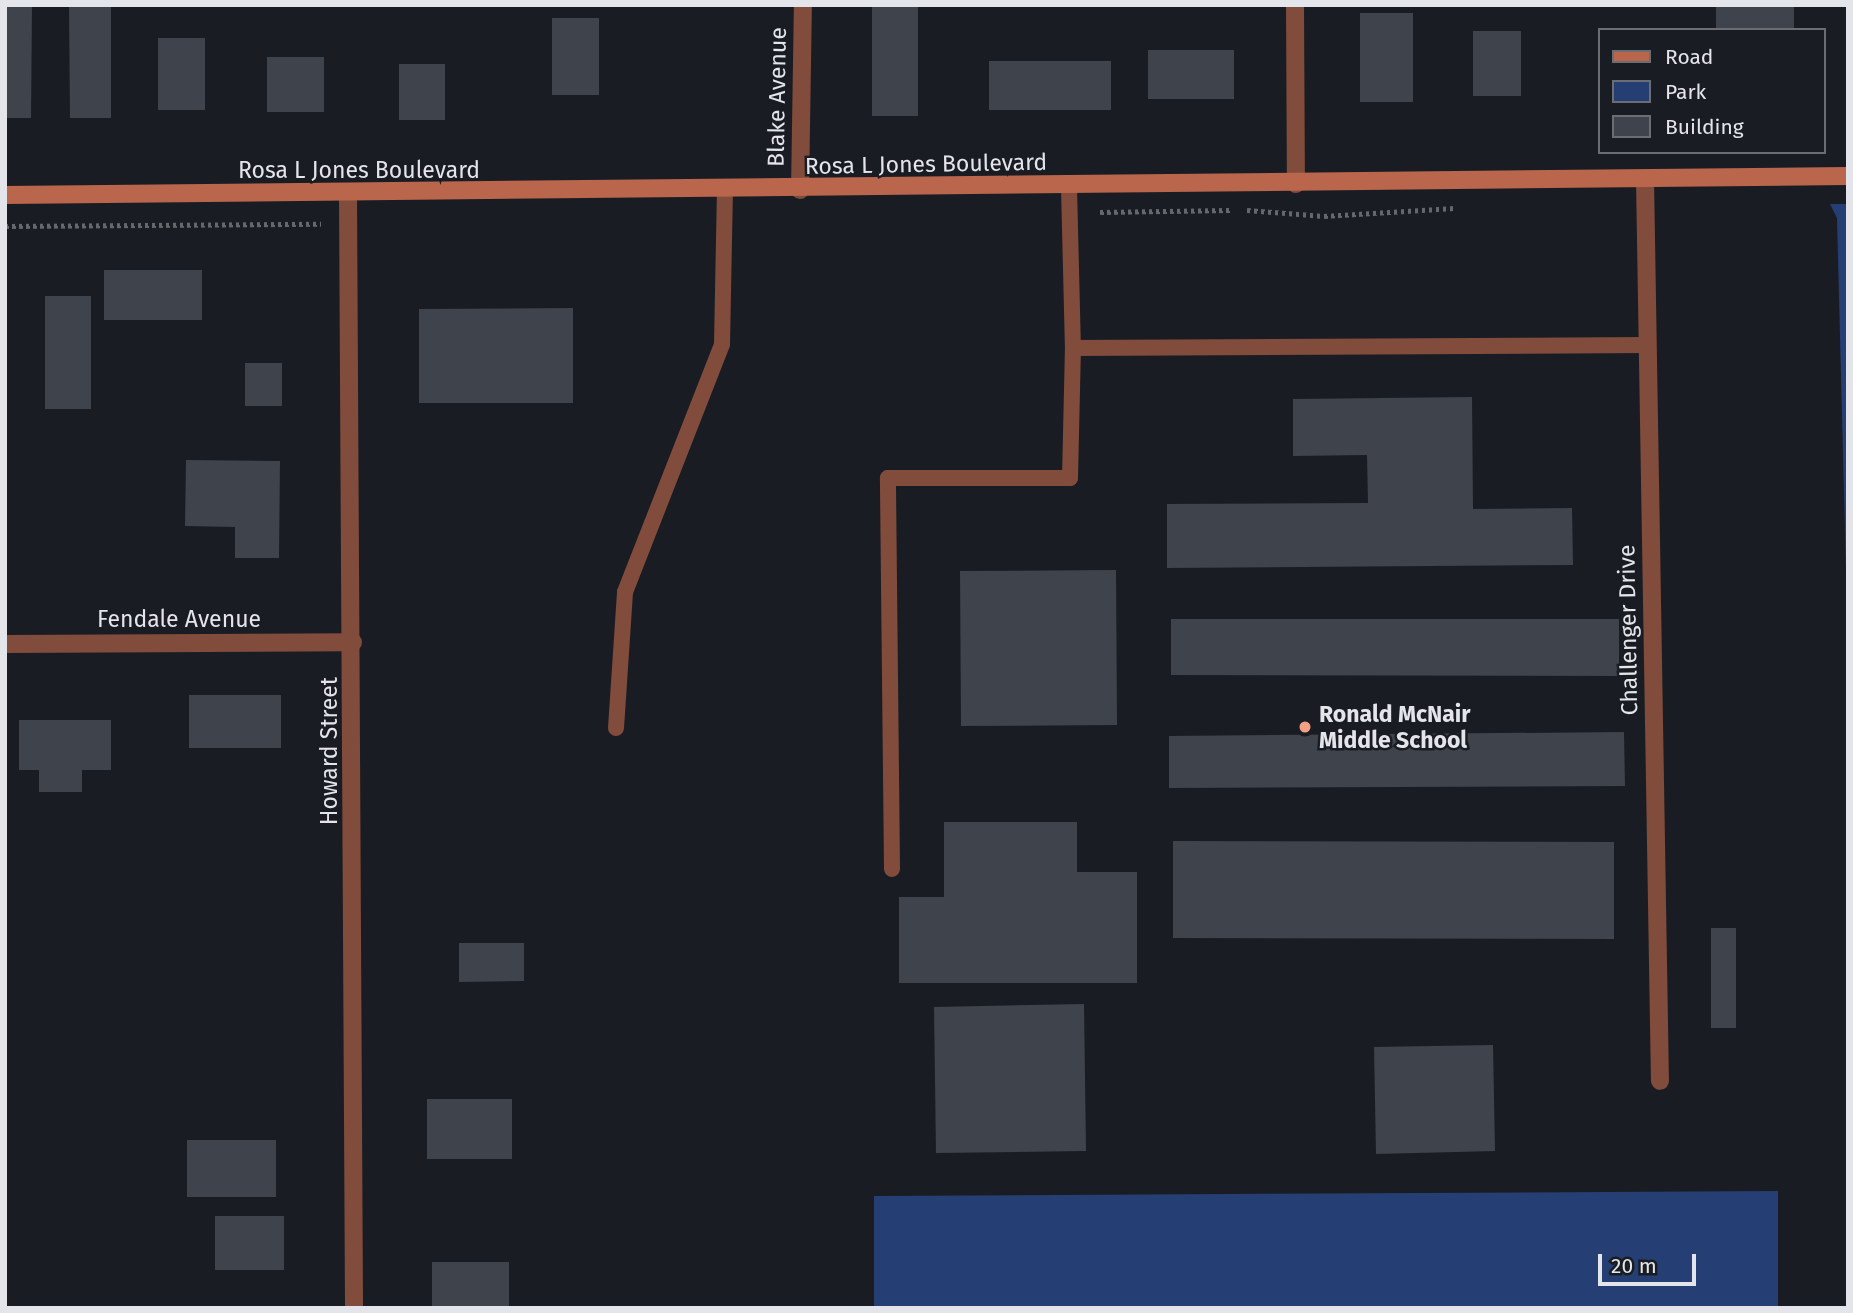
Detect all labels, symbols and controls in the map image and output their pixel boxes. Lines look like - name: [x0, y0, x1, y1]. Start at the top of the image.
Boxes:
- street label: Blake Avenue: [762, 27, 792, 167]
- legend: [1598, 28, 1825, 154]
- text: Road: [1665, 44, 1713, 70]
- text: Park: [1665, 79, 1706, 105]
- text: Building: [1665, 114, 1744, 140]
- street label: Rosa L Jones Boulevard: [805, 148, 1047, 180]
- street label: Rosa L Jones Boulevard: [238, 156, 480, 184]
- street label: Challenger Drive: [1613, 544, 1643, 716]
- street label: Fendale Avenue: [97, 605, 261, 633]
- street label: Howard Street: [315, 677, 343, 825]
- place label: Ronald McNair Middle School: [1319, 700, 1471, 754]
- marker: Ronald McNair Middle School: [1297, 719, 1313, 735]
- scale bar: [1601, 1240, 1699, 1284]
- text: 20 m: [1611, 1253, 1657, 1279]

